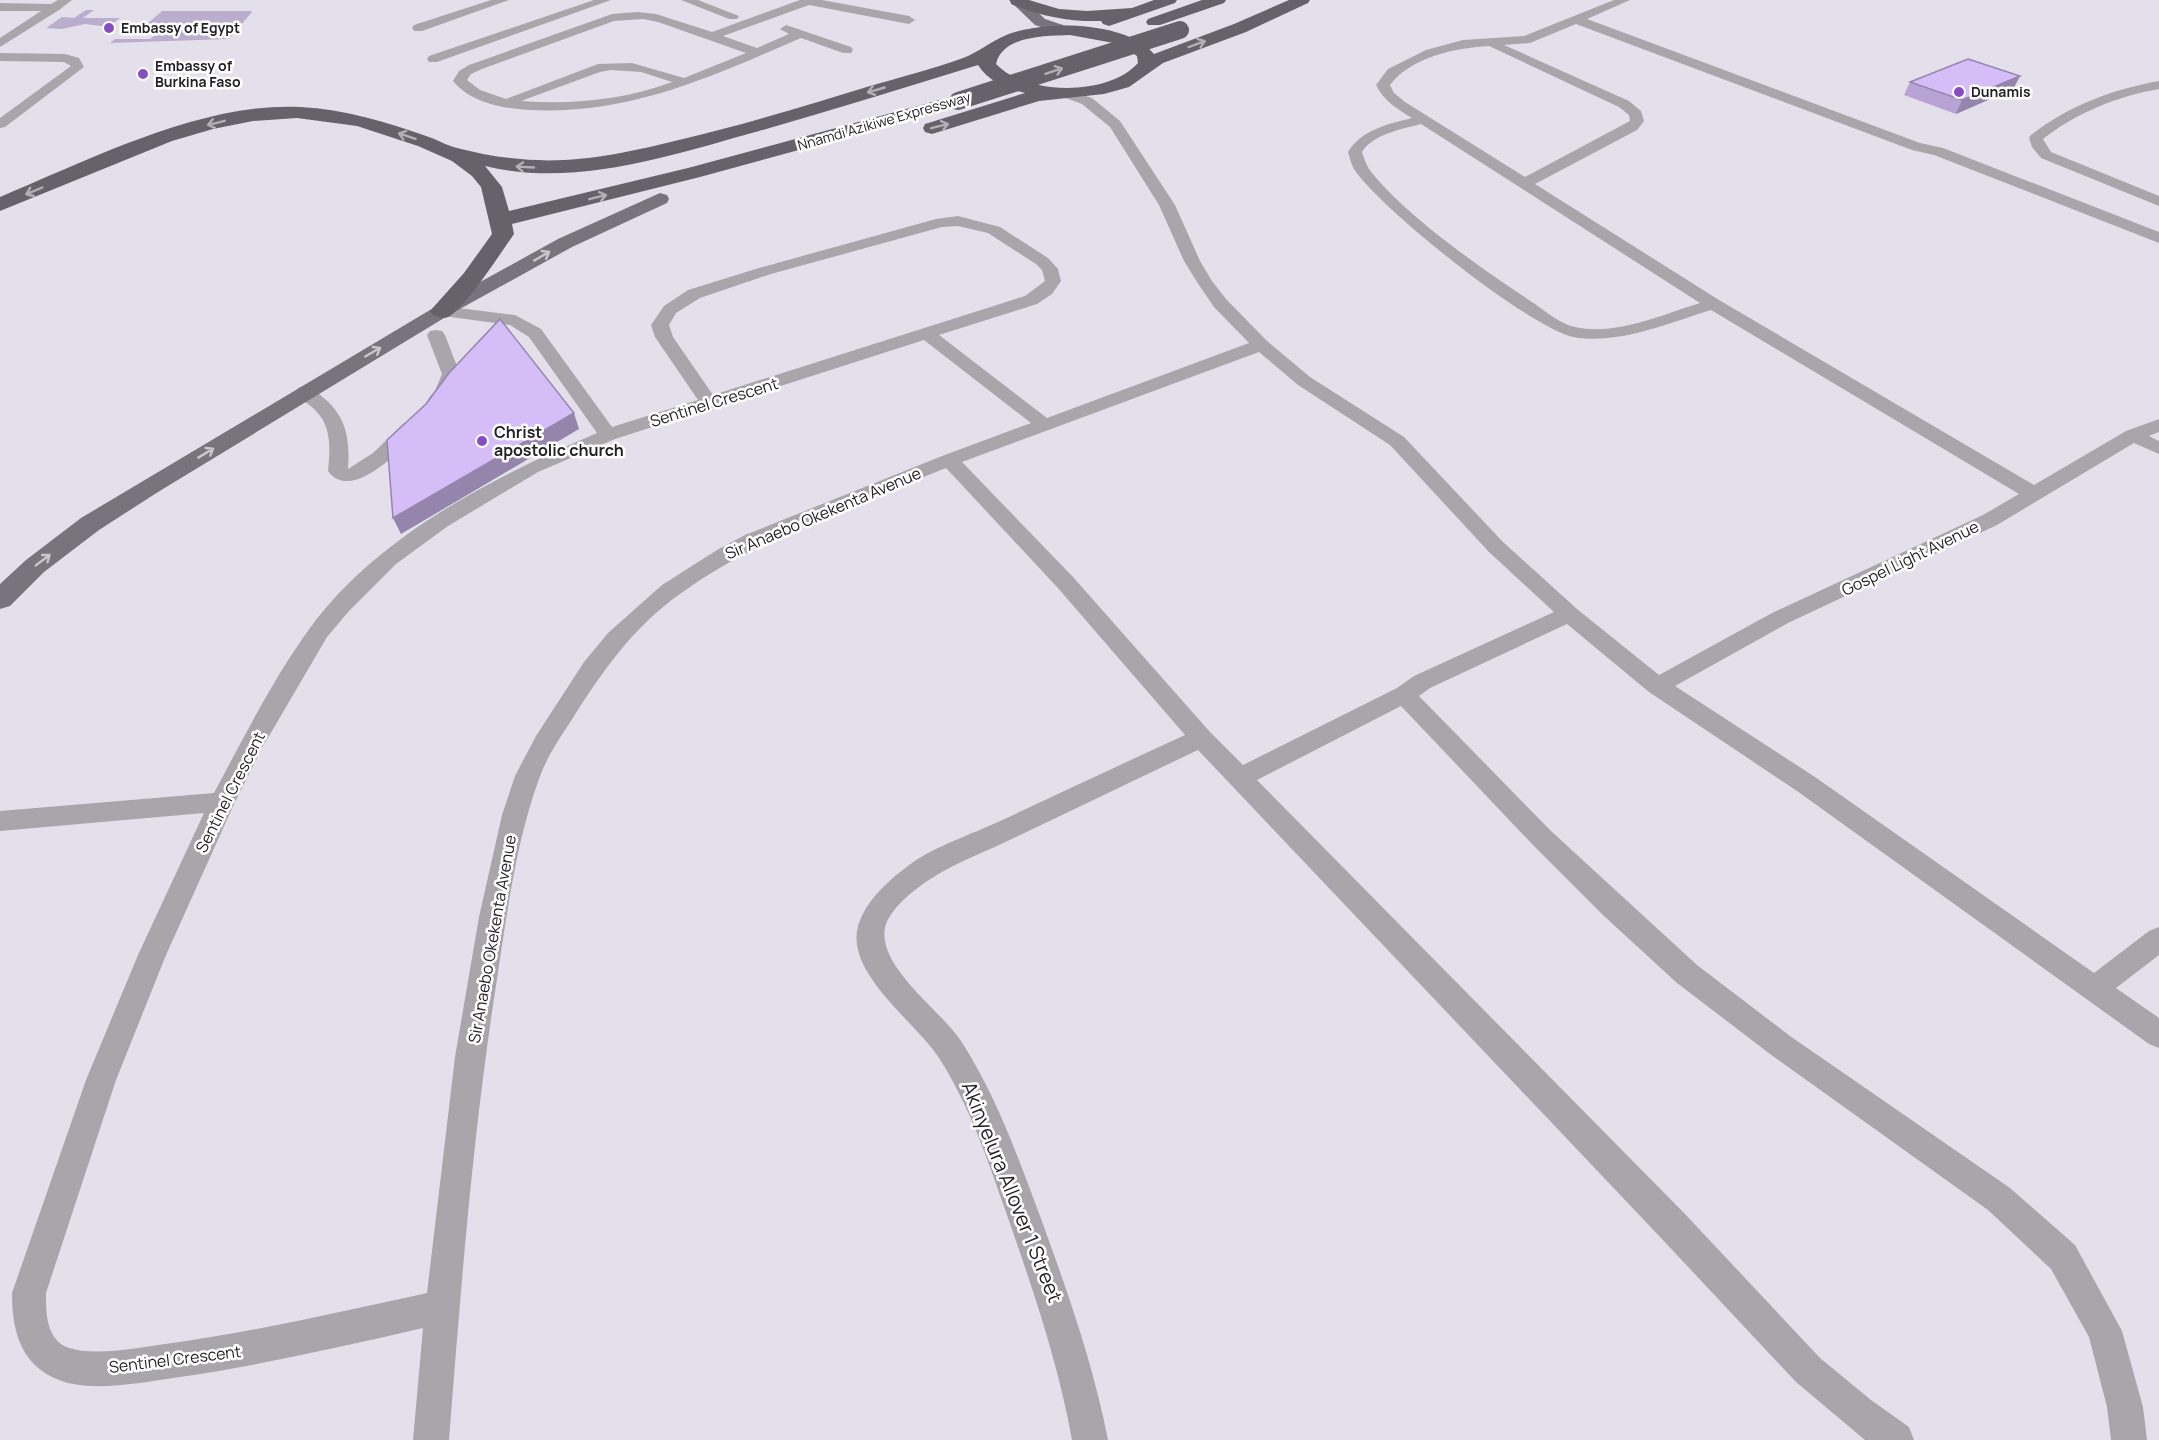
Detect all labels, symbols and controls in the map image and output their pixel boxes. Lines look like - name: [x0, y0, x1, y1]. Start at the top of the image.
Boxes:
- place label: Embassy of Egypt: [121, 18, 240, 37]
- marker: Embassy of Egypt: [102, 21, 116, 35]
- one-way arrow: [1187, 38, 1206, 49]
- place label: Embassy of Burkina Faso: [155, 56, 241, 91]
- one-way arrow: [1044, 65, 1063, 76]
- marker: Embassy of Burkina Faso: [136, 67, 150, 81]
- place label: Dunamis: [1971, 82, 2031, 101]
- one-way arrow: [867, 85, 886, 96]
- marker: Dunamis: [1952, 85, 1966, 99]
- street label: Nnamdi Azikiwe Expressway: [795, 87, 973, 154]
- one-way arrow: [207, 117, 226, 129]
- one-way arrow: [931, 119, 950, 131]
- one-way arrow: [398, 129, 417, 140]
- one-way arrow: [515, 162, 535, 173]
- one-way arrow: [25, 186, 44, 197]
- one-way arrow: [588, 190, 607, 202]
- one-way arrow: [533, 250, 550, 262]
- one-way arrow: [364, 346, 381, 358]
- street label: Sentinel Crescent: [647, 372, 781, 432]
- place label: Christ apostolic church: [494, 421, 624, 461]
- marker: Christ apostolic church: [475, 434, 489, 448]
- one-way arrow: [197, 446, 214, 458]
- street label: Sir Anaebo Okekenta Avenue: [722, 462, 924, 564]
- street label: Gospel Light Avenue: [1838, 515, 1982, 601]
- one-way arrow: [35, 554, 51, 567]
- street label: Sentinel Crescent: [190, 728, 270, 856]
- street label: Sir Anaebo Okekenta Avenue: [463, 833, 521, 1045]
- street label: Akinyelura Allover 1 Street: [956, 1077, 1069, 1306]
- street label: Sentinel Crescent: [108, 1340, 242, 1378]

